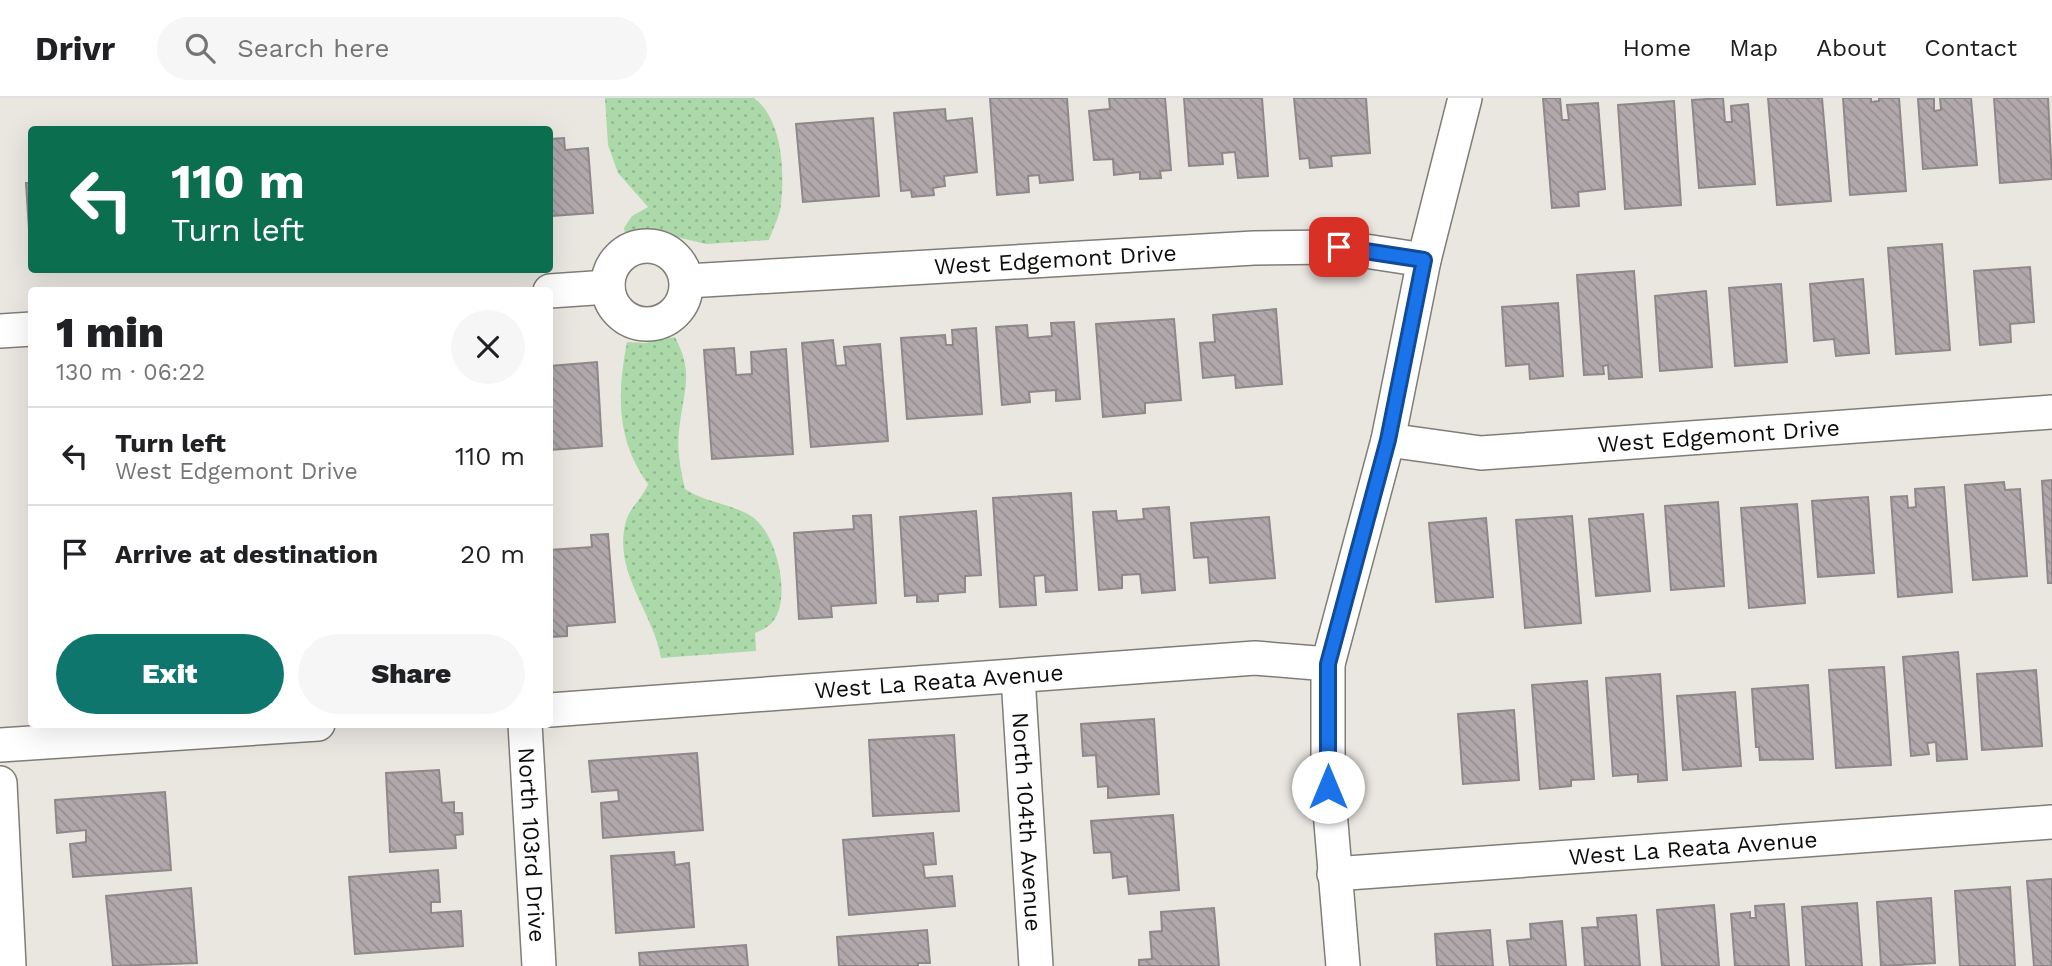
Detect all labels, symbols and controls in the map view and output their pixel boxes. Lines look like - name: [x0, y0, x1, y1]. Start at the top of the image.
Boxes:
- search box: [157, 17, 647, 80]
- text: Drivr: [35, 29, 115, 68]
- icon: search: [181, 29, 219, 67]
- text: Search here: [237, 33, 390, 63]
- text: Home: [1623, 34, 1691, 62]
- text: Map: [1729, 34, 1778, 62]
- text: About: [1816, 34, 1886, 62]
- text: Contact: [1924, 34, 2017, 62]
- text: 110 m: [171, 152, 305, 210]
- icon: left: [56, 154, 147, 245]
- text: Turn left: [171, 211, 304, 249]
- pin: [1309, 217, 1369, 277]
- icon: arrive: [1320, 228, 1358, 266]
- street label: West Edgemont Drive: [933, 240, 1177, 281]
- text: 1 min: [56, 308, 164, 357]
- button: close: [451, 310, 525, 384]
- text: 130 m · 06:22: [56, 359, 205, 386]
- street label: West Edgemont Drive: [1596, 414, 1841, 459]
- text: Turn left: [115, 428, 226, 458]
- icon: left: [56, 437, 94, 475]
- text: 110 m: [455, 441, 525, 471]
- text: West Edgemont Drive: [115, 458, 358, 485]
- icon: arrive: [56, 535, 94, 573]
- text: Arrive at destination: [115, 539, 378, 569]
- text: 20 m: [460, 539, 525, 569]
- button: Exit: [56, 634, 284, 714]
- button: Share: [298, 634, 525, 714]
- street label: West La Reata Avenue: [814, 659, 1064, 704]
- street label: North 104th Avenue: [1006, 711, 1047, 932]
- street label: North 103rd Drive: [512, 747, 551, 943]
- position arrow: [1291, 750, 1365, 824]
- street label: West La Reata Avenue: [1568, 826, 1819, 871]

